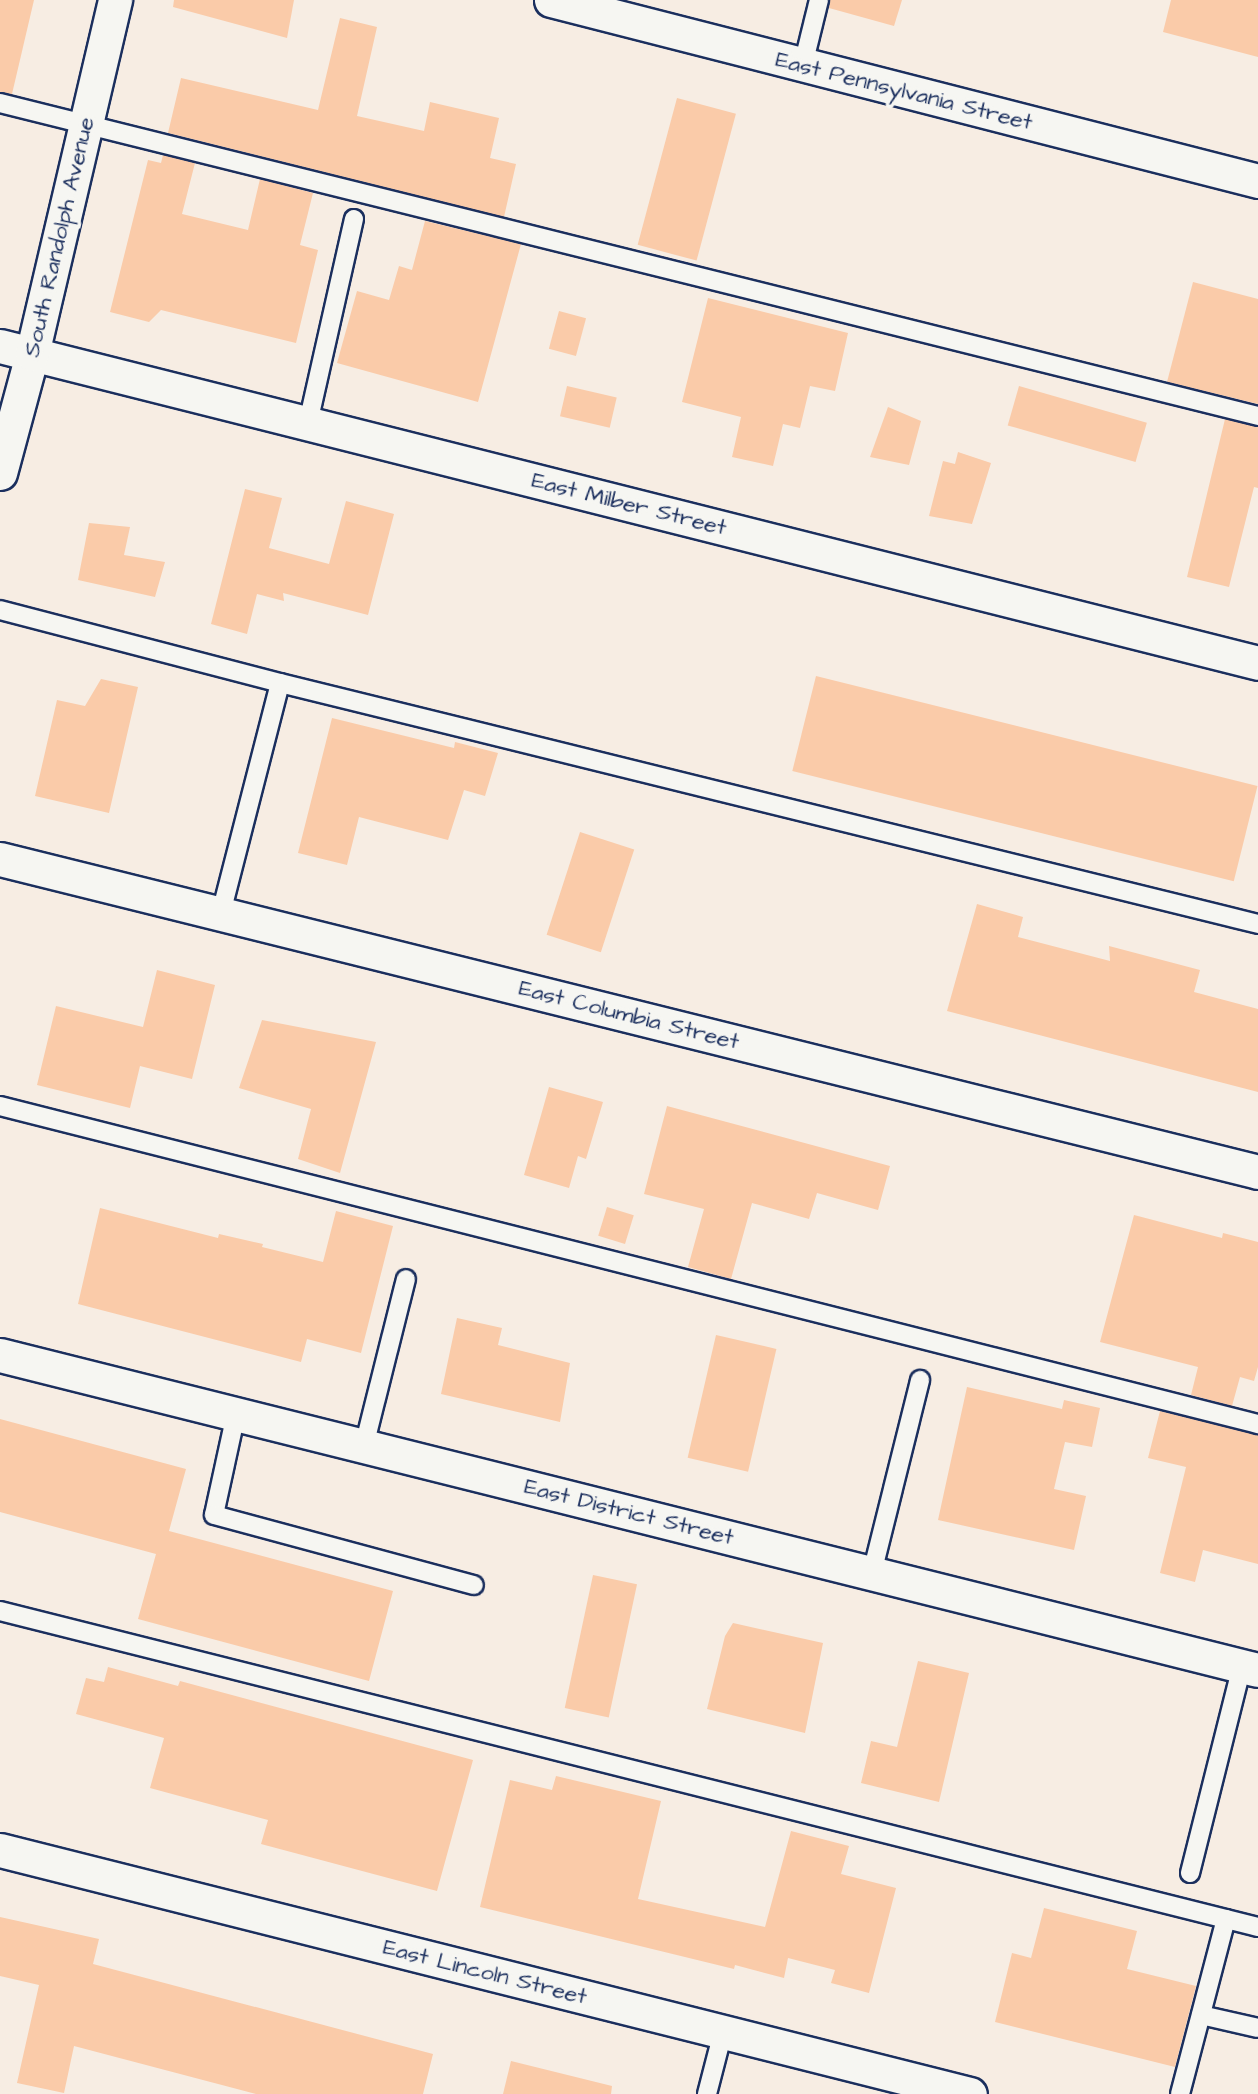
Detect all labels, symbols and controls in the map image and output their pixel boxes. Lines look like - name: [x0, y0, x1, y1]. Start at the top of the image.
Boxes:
- street label: East Pennsylvania Street: [773, 46, 1035, 136]
- street label: South Randolph Avenue: [18, 114, 100, 360]
- street label: East Milber Street: [529, 466, 729, 542]
- street label: East Columbia Street: [516, 974, 742, 1056]
- street label: East District Street: [521, 1473, 737, 1551]
- street label: East Lincoln Street: [380, 1933, 590, 2011]

